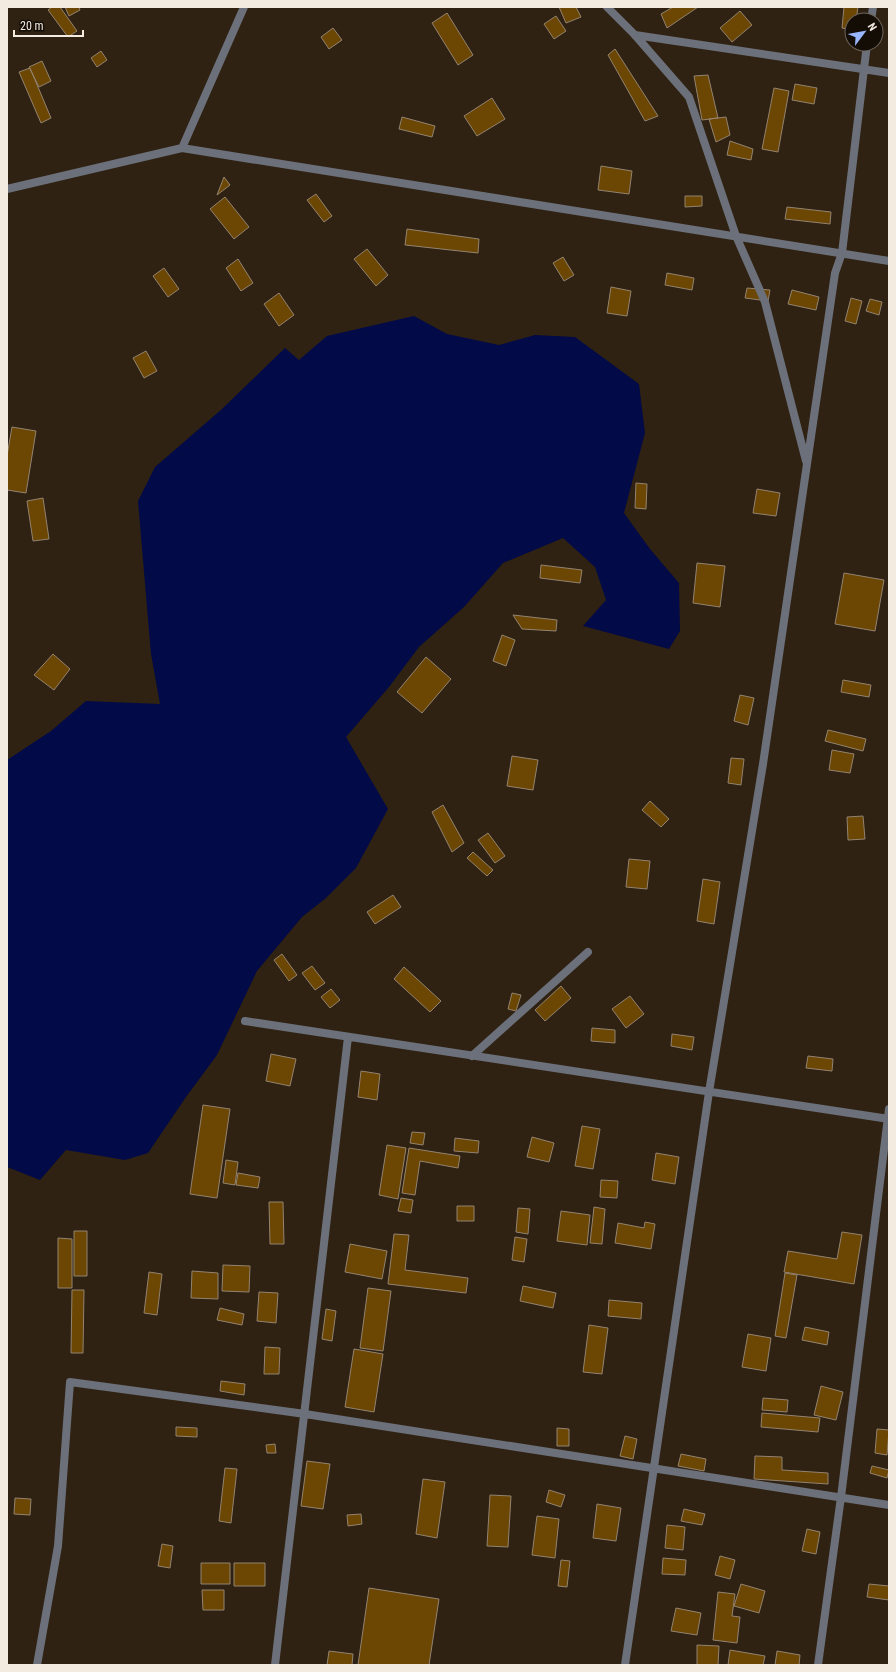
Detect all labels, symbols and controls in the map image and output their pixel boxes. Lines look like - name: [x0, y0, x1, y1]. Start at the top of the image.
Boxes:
- scale bar: [14, 12, 83, 38]
- north arrow: [844, 12, 884, 52]
- text: 20 m: [20, 19, 44, 33]
- text: N: [865, 21, 879, 33]

